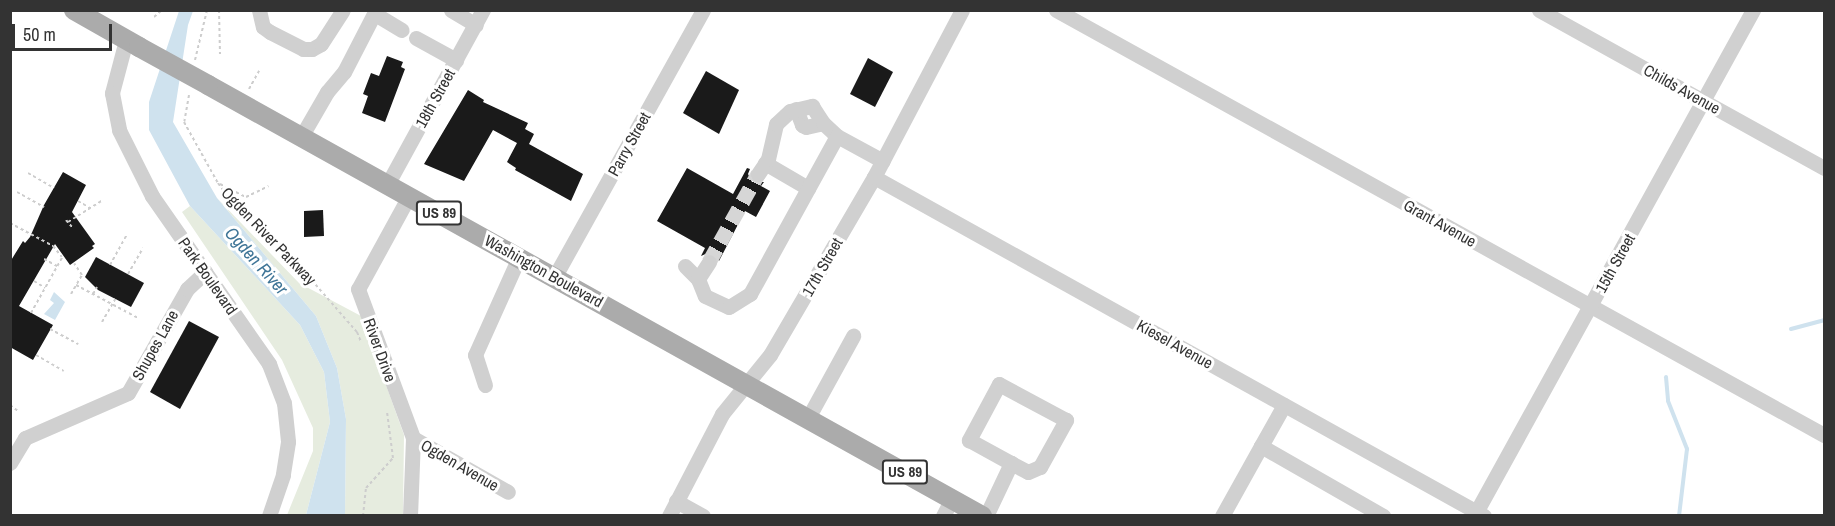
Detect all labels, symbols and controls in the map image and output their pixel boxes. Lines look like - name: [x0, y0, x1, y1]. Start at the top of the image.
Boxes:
- scale bar: [15, 12, 116, 50]
- text: 50 m: [23, 22, 56, 47]
- street label: Childs Avenue: [1640, 60, 1724, 118]
- street label: 18th Street: [411, 65, 459, 131]
- street label: Parry Street: [604, 109, 654, 179]
- street label: Ogden River Parkway: [218, 183, 320, 289]
- street label: Grant Avenue: [1400, 195, 1480, 251]
- road number: US 89: [415, 201, 463, 225]
- water label: Ogden River: [220, 223, 292, 299]
- street label: 15th Street: [1591, 230, 1639, 296]
- street label: Washington Boulevard: [482, 231, 606, 311]
- street label: Park Boulevard: [174, 234, 242, 318]
- street label: 17th Street: [798, 234, 846, 300]
- street label: Shupes Lane: [128, 307, 182, 383]
- street label: Kiesel Avenue: [1133, 315, 1217, 373]
- street label: River Drive: [360, 316, 400, 384]
- street label: Ogden Avenue: [417, 435, 503, 495]
- road number: US 89: [881, 460, 929, 484]

